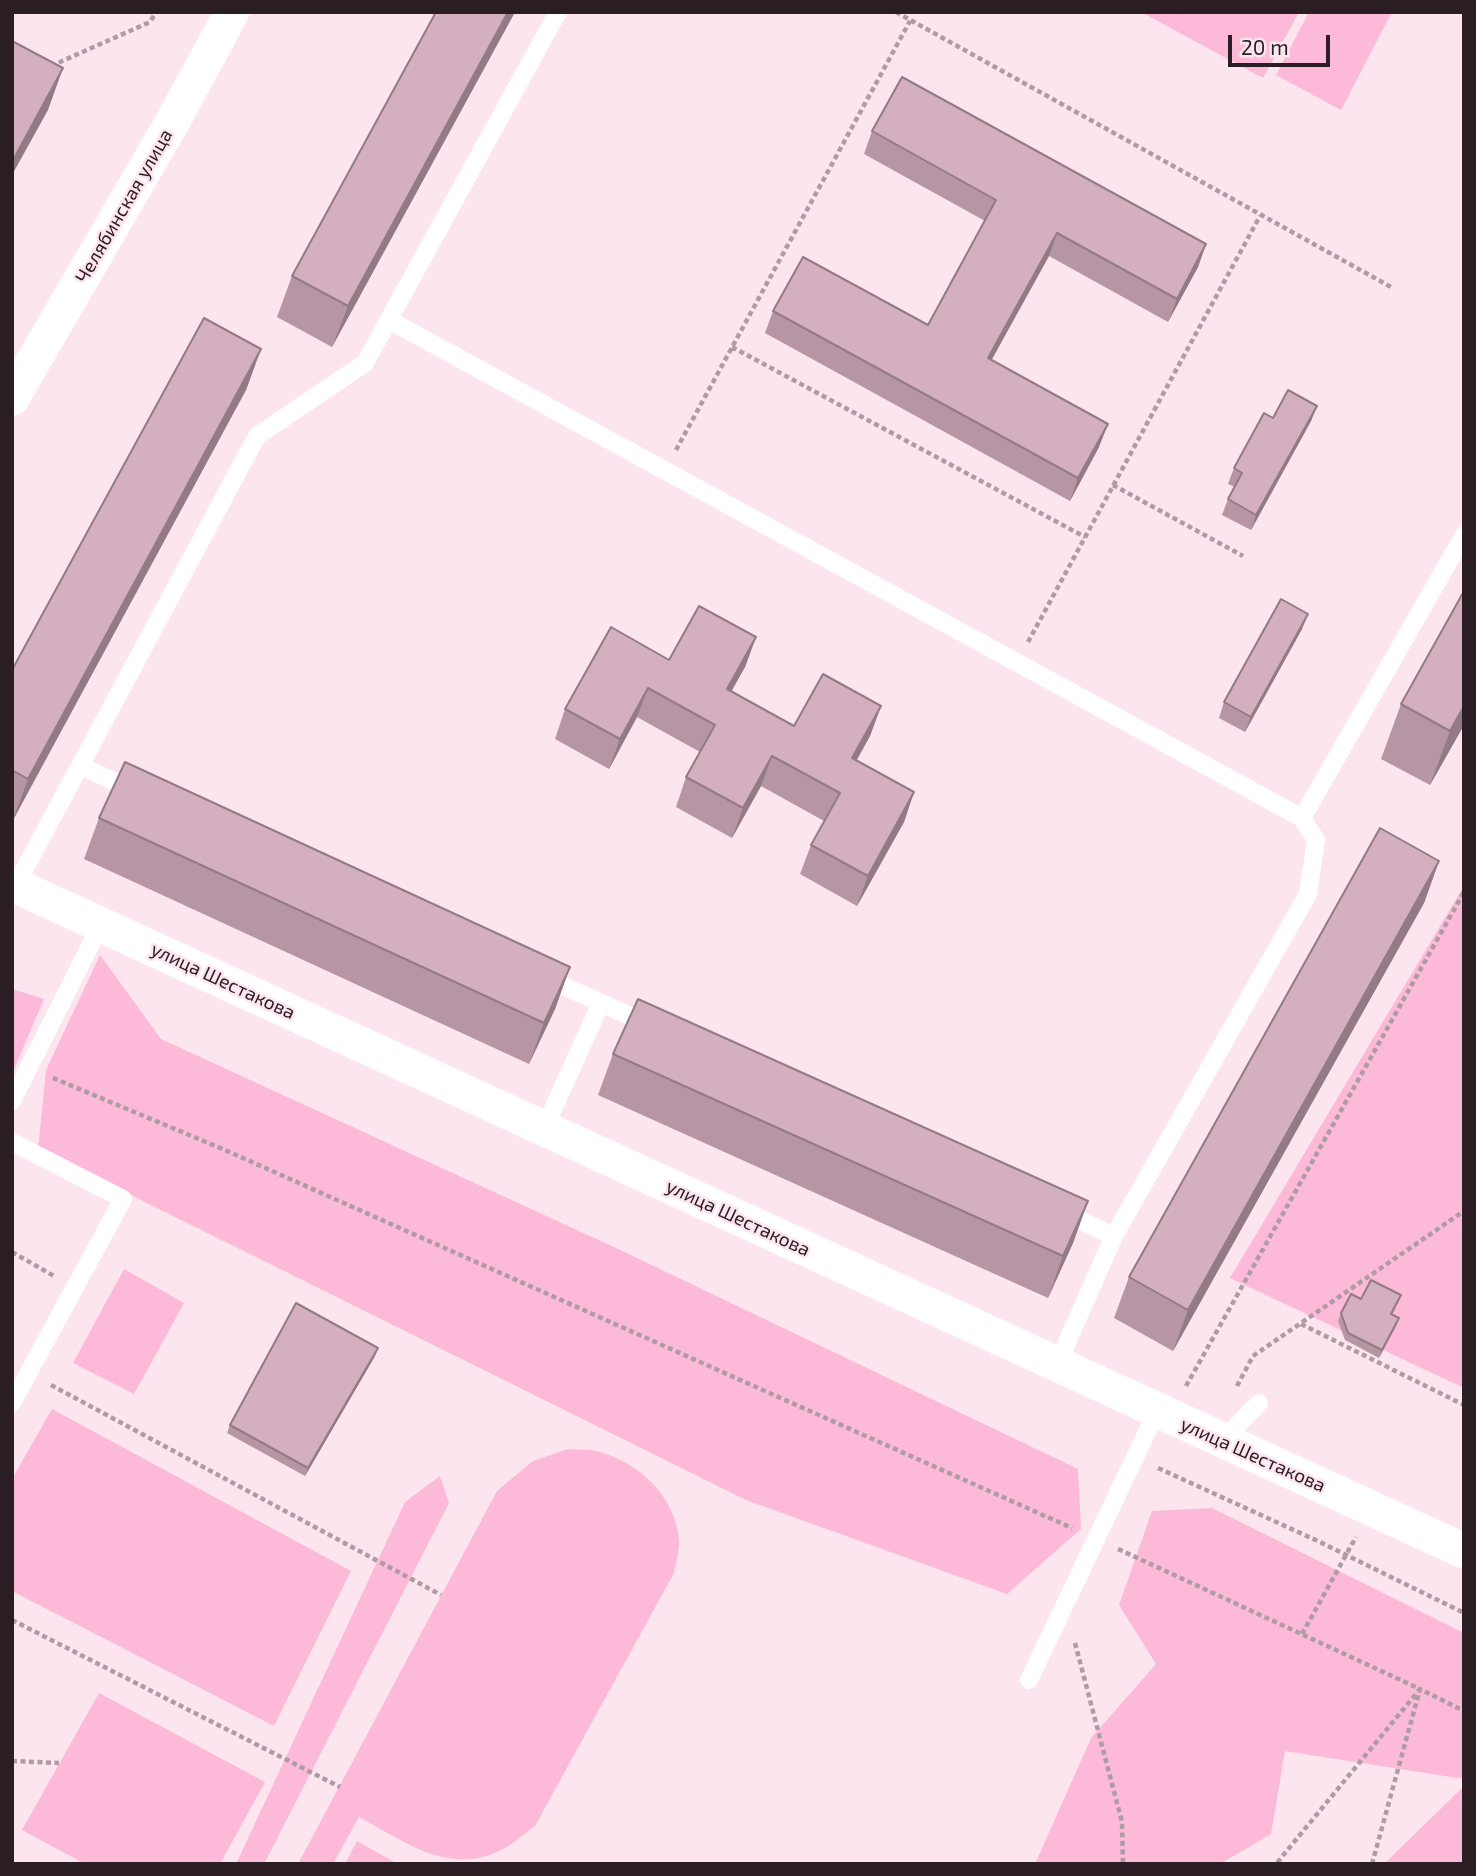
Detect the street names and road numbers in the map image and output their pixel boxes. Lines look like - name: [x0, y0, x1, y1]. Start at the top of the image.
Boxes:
- street label: Челябинская улица: [71, 125, 177, 287]
- street label: улица Шестакова: [147, 938, 299, 1024]
- street label: улица Шестакова: [662, 1175, 814, 1261]
- street label: улица Шестакова: [1177, 1413, 1329, 1497]

